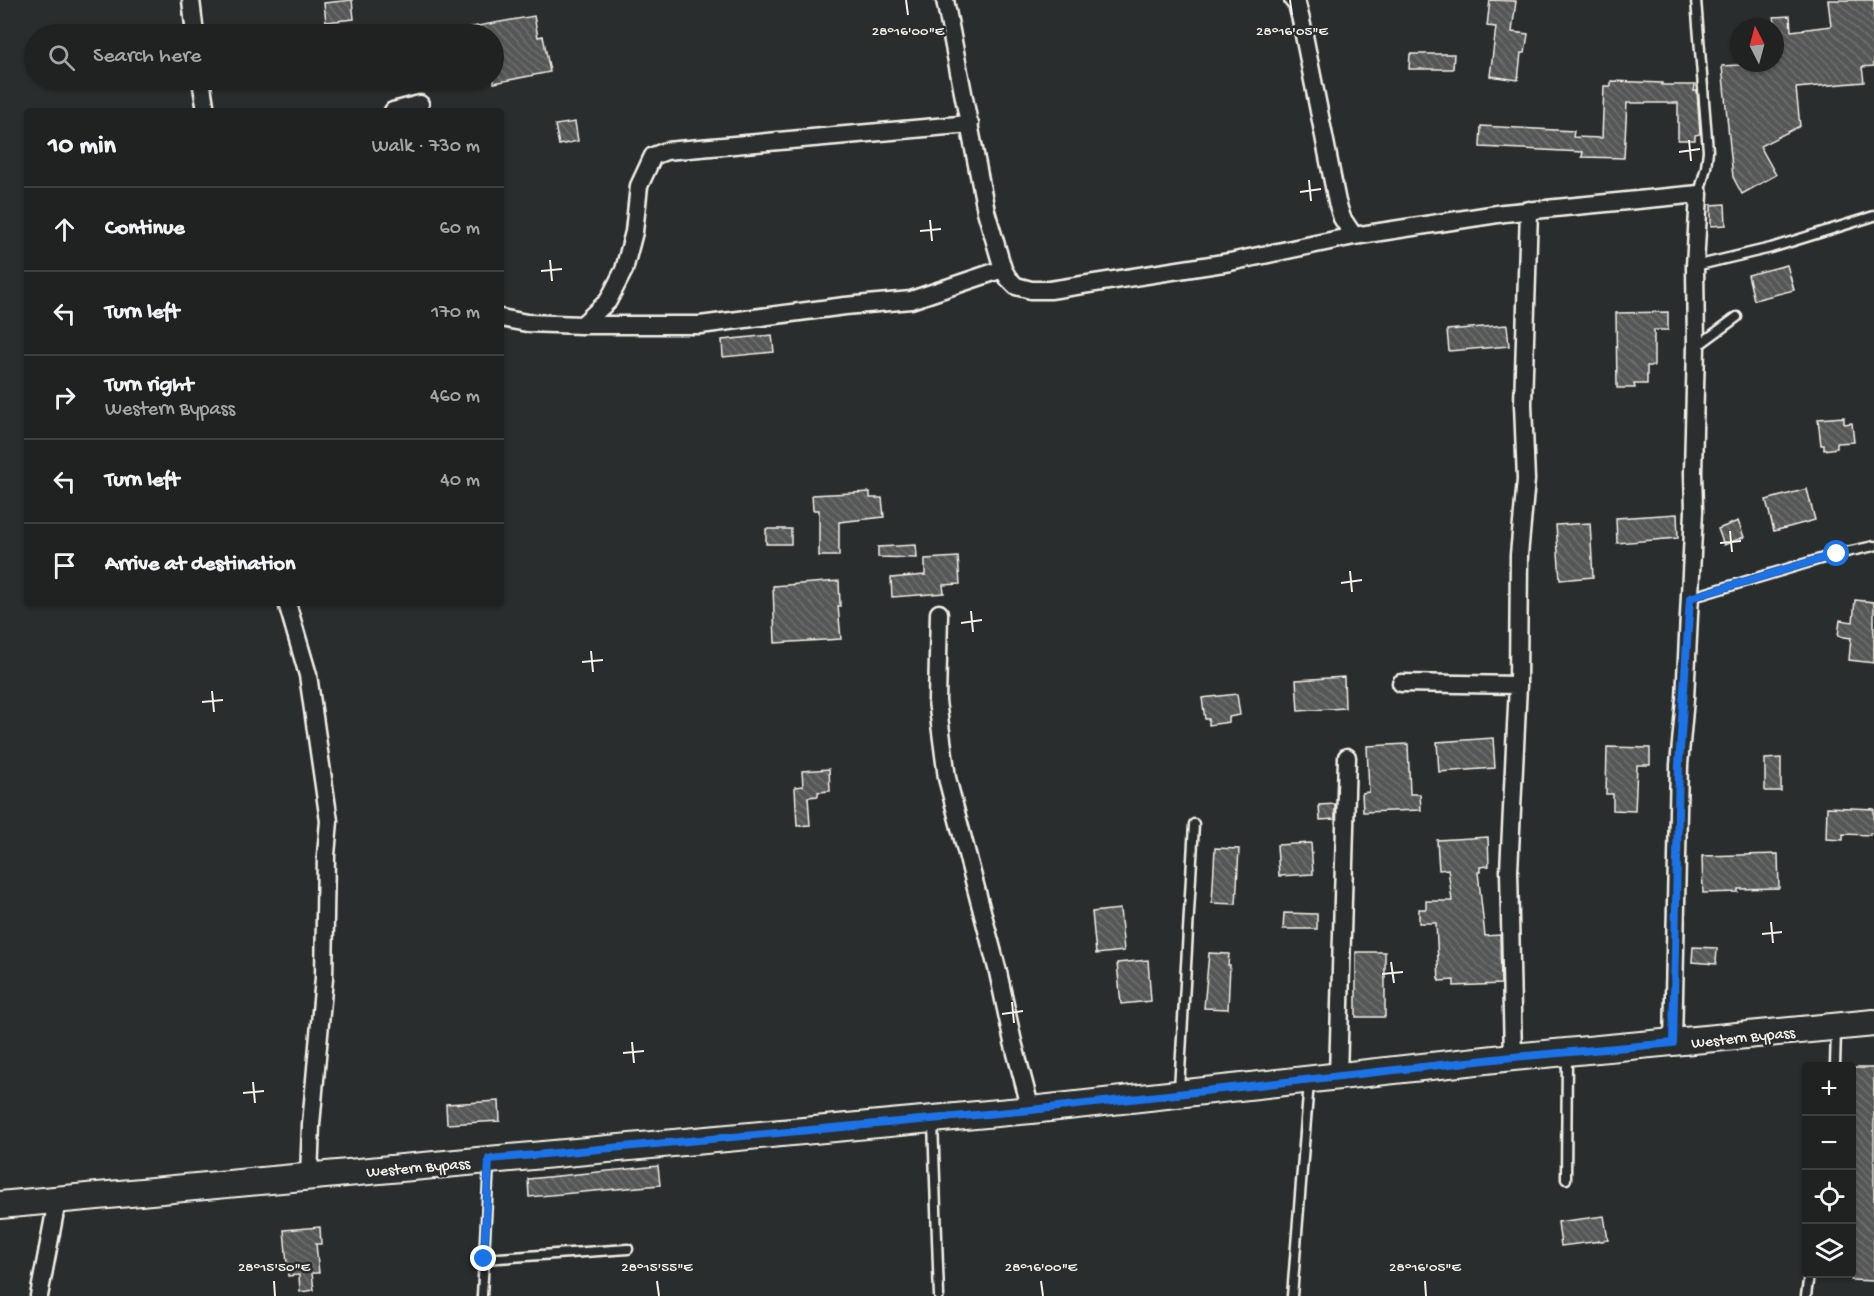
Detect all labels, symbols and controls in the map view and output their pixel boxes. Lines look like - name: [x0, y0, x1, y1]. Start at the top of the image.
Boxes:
- north arrow: [1730, 18, 1784, 72]
- text: 28°16'00"E: [872, 23, 945, 41]
- text: 28°16'05"E: [1256, 23, 1329, 41]
- search box: [24, 24, 504, 90]
- icon: search: [45, 41, 78, 74]
- text: Search here: [93, 44, 201, 70]
- text: 10 min: [48, 132, 116, 163]
- text: Walk · 730 m: [372, 136, 480, 159]
- icon: ahead: [48, 213, 81, 246]
- text: Continue: [105, 216, 185, 242]
- text: 60 m: [440, 218, 480, 241]
- icon: left: [48, 297, 81, 330]
- text: Turn left: [105, 300, 179, 326]
- text: 170 m: [431, 302, 480, 325]
- text: Turn right: [105, 373, 193, 399]
- icon: right: [48, 381, 81, 414]
- text: 460 m: [430, 386, 480, 409]
- text: Western Bypass: [105, 399, 235, 422]
- icon: left: [48, 465, 81, 498]
- text: Turn left: [105, 468, 179, 494]
- text: 40 m: [440, 470, 480, 493]
- route start: [1823, 540, 1849, 566]
- icon: arrive: [48, 549, 81, 582]
- text: Arrive at destination: [105, 552, 295, 578]
- street label: Western Bypass: [1691, 1024, 1797, 1054]
- map controls: [1802, 1062, 1856, 1278]
- button: +: [1802, 1062, 1856, 1116]
- button: −: [1802, 1116, 1856, 1170]
- street label: Western Bypass: [366, 1155, 472, 1183]
- button: locate: [1802, 1170, 1856, 1224]
- button: layers: [1802, 1224, 1856, 1278]
- route end: [470, 1245, 496, 1271]
- text: 28°15'50"E: [238, 1259, 311, 1277]
- text: 28°15'55"E: [621, 1259, 693, 1277]
- text: 28°16'00"E: [1005, 1259, 1078, 1277]
- text: 28°16'05"E: [1389, 1259, 1462, 1277]

